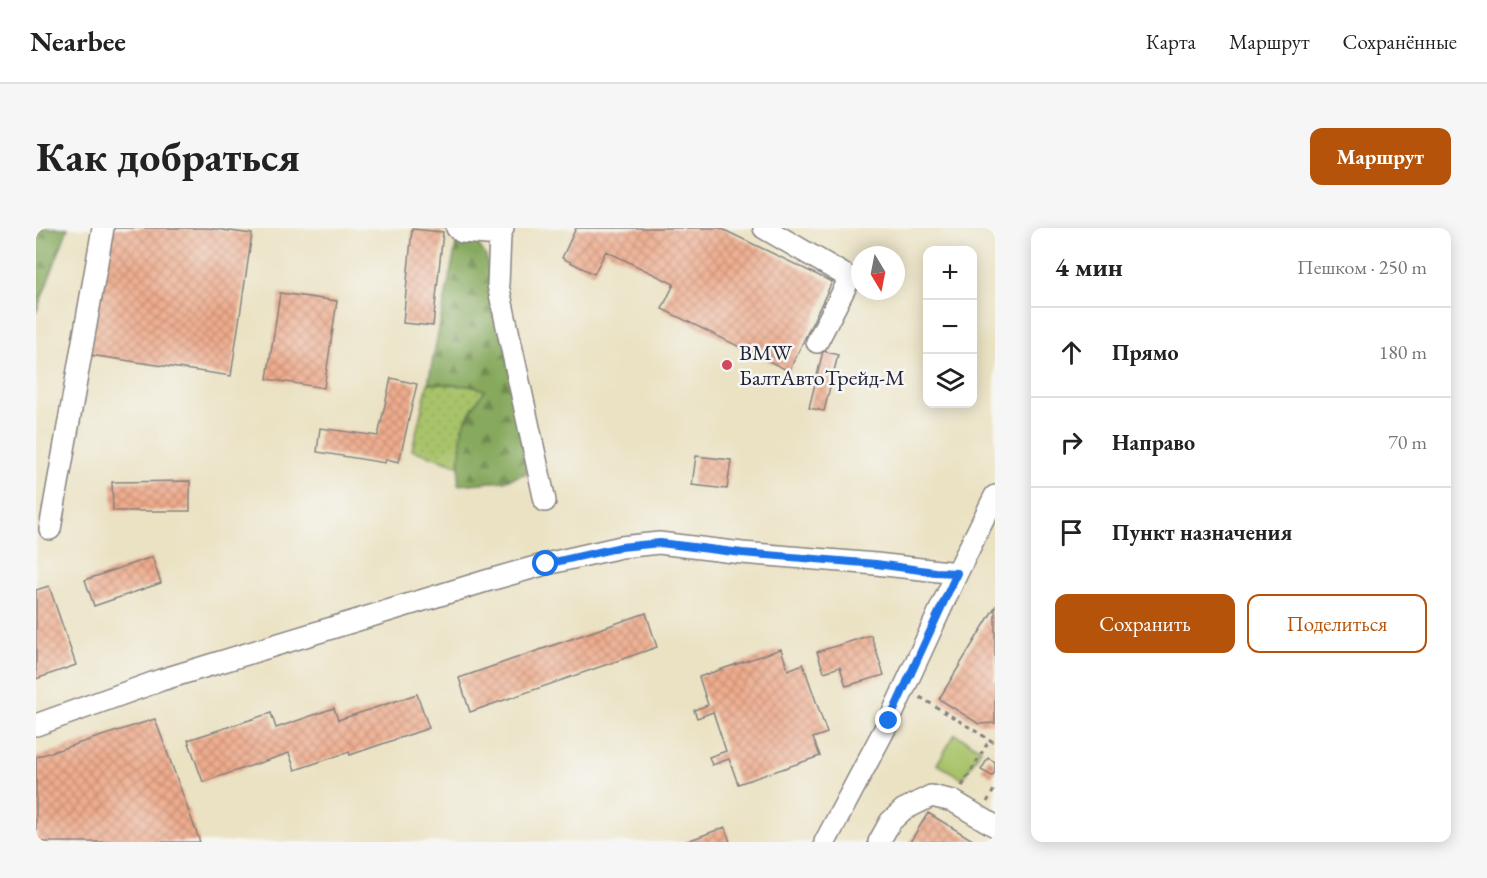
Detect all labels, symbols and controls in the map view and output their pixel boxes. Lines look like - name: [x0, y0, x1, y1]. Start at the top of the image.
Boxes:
- text: Nearbee: [30, 23, 126, 59]
- text: Карта: [1146, 28, 1196, 55]
- text: Маршрут: [1229, 28, 1310, 55]
- text: Сохранённые: [1343, 28, 1457, 55]
- button: Маршрут: [1310, 128, 1451, 185]
- text: Как добраться: [36, 129, 300, 184]
- north arrow: [851, 246, 905, 300]
- map controls: [923, 246, 977, 408]
- button: +: [923, 246, 977, 300]
- text: 4 мин: [1055, 250, 1123, 284]
- text: Пешком · 250 m: [1297, 254, 1427, 280]
- button: −: [923, 300, 977, 354]
- icon: ahead: [1055, 336, 1088, 369]
- place label: BMW БалтАвтоТрейд-М: [739, 338, 905, 392]
- text: Прямо: [1112, 338, 1179, 367]
- text: 180 m: [1379, 339, 1427, 365]
- button: layers: [923, 354, 977, 408]
- marker: BMW БалтАвтоТрейд-М: [720, 358, 734, 372]
- icon: right: [1055, 426, 1088, 459]
- text: Направо: [1112, 428, 1195, 457]
- text: 70 m: [1388, 429, 1427, 455]
- icon: arrive: [1055, 516, 1088, 549]
- text: Пункт назначения: [1112, 518, 1292, 547]
- route start: [532, 550, 558, 576]
- button: Сохранить: [1055, 594, 1235, 653]
- button: Поделиться: [1247, 594, 1427, 653]
- route end: [875, 707, 901, 733]

